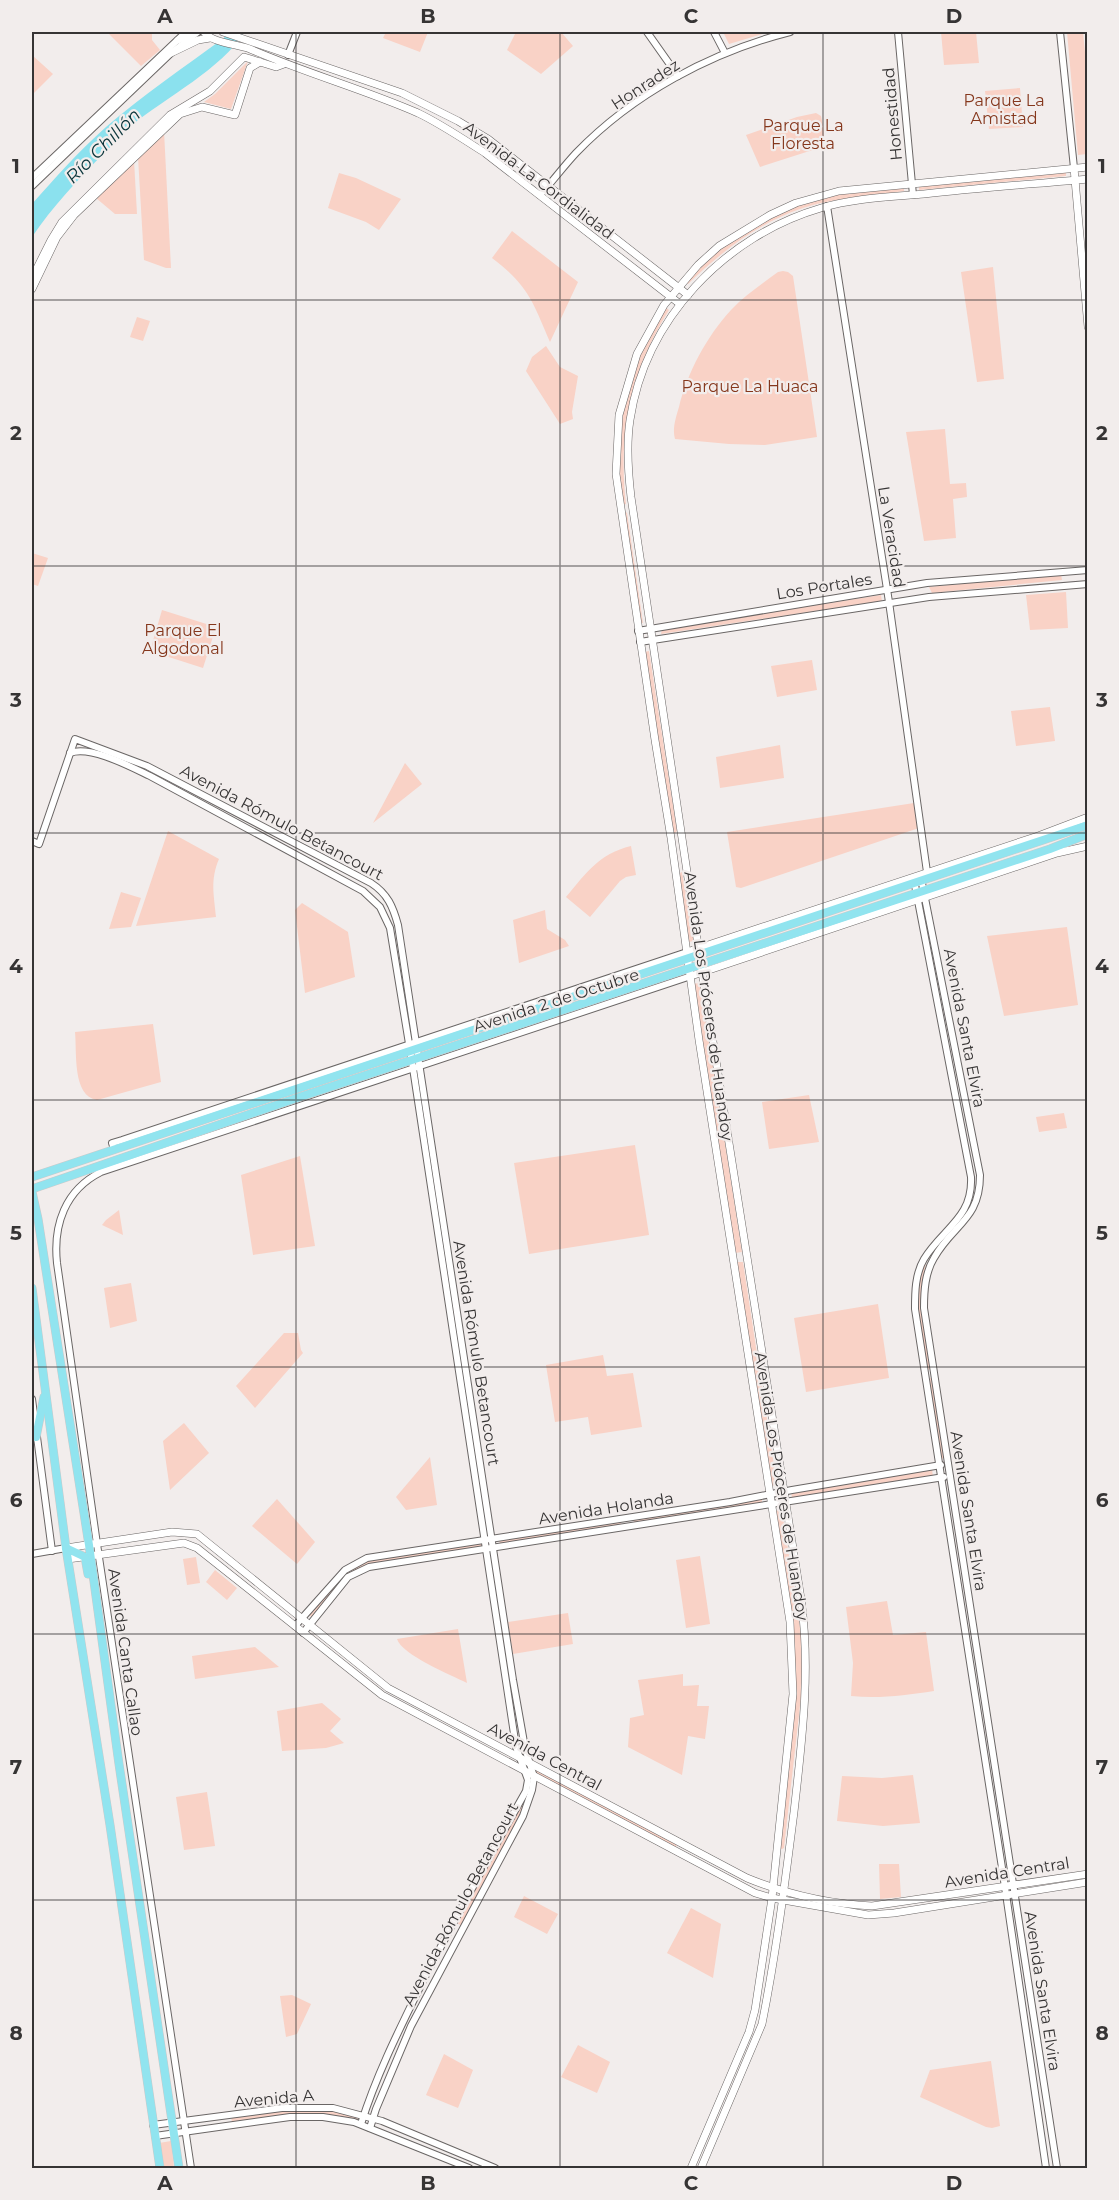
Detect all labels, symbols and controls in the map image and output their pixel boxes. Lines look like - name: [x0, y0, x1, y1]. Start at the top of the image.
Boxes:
- text: A: [156, 4, 173, 28]
- text: B: [420, 4, 436, 28]
- text: C: [684, 4, 699, 28]
- text: D: [946, 4, 962, 28]
- street label: Honradez: [608, 55, 683, 114]
- street label: Honestidad: [879, 67, 906, 161]
- park label: Parque La Amistad: [963, 91, 1045, 128]
- water label: Río Chillón: [61, 104, 145, 188]
- park label: Parque La Floresta: [762, 116, 844, 153]
- street label: Avenida La Cordialidad: [460, 118, 618, 243]
- text: 1: [12, 154, 20, 178]
- text: 1: [1098, 154, 1106, 178]
- park label: Parque La Huaca: [681, 377, 819, 396]
- text: 2: [10, 421, 22, 445]
- text: 2: [1096, 421, 1108, 445]
- street label: La Veracidad: [874, 485, 909, 589]
- street label: Los Portales: [775, 570, 874, 603]
- park label: Parque El Algodonal: [142, 621, 224, 658]
- text: 3: [9, 688, 22, 712]
- text: 3: [1095, 688, 1108, 712]
- street label: Avenida Rómulo Betancourt: [177, 761, 387, 884]
- street label: Avenida Los Próceres de Huandoy: [680, 870, 737, 1142]
- street label: Avenida Santa Elvira: [940, 947, 989, 1109]
- text: 4: [9, 954, 23, 978]
- text: 4: [1095, 954, 1109, 978]
- street label: Avenida 2 de Octubre: [471, 965, 641, 1036]
- text: 5: [10, 1221, 22, 1245]
- text: 5: [1096, 1221, 1108, 1245]
- street label: Avenida Rómulo Betancourt: [449, 1239, 504, 1467]
- street label: Avenida Los Próceres de Huandoy: [751, 1350, 812, 1622]
- street label: Avenida Santa Elvira: [946, 1430, 991, 1592]
- text: 6: [10, 1488, 23, 1512]
- street label: Avenida Holanda: [537, 1488, 675, 1529]
- text: 6: [1096, 1488, 1109, 1512]
- street label: Avenida Canta Callao: [104, 1567, 147, 1737]
- street label: Avenida Central: [485, 1718, 605, 1794]
- text: 7: [10, 1755, 22, 1779]
- text: 7: [1096, 1755, 1108, 1779]
- street label: Avenida Rómulo Betancourt: [399, 1799, 522, 2009]
- street label: Avenida Central: [943, 1853, 1071, 1892]
- street label: Avenida Santa Elvira: [1020, 1910, 1065, 2072]
- text: 8: [9, 2021, 23, 2045]
- text: 8: [1095, 2021, 1109, 2045]
- street label: Avenida A: [233, 2085, 315, 2111]
- text: A: [156, 2171, 173, 2195]
- text: B: [420, 2171, 436, 2195]
- text: C: [684, 2171, 699, 2195]
- text: D: [946, 2171, 962, 2195]

